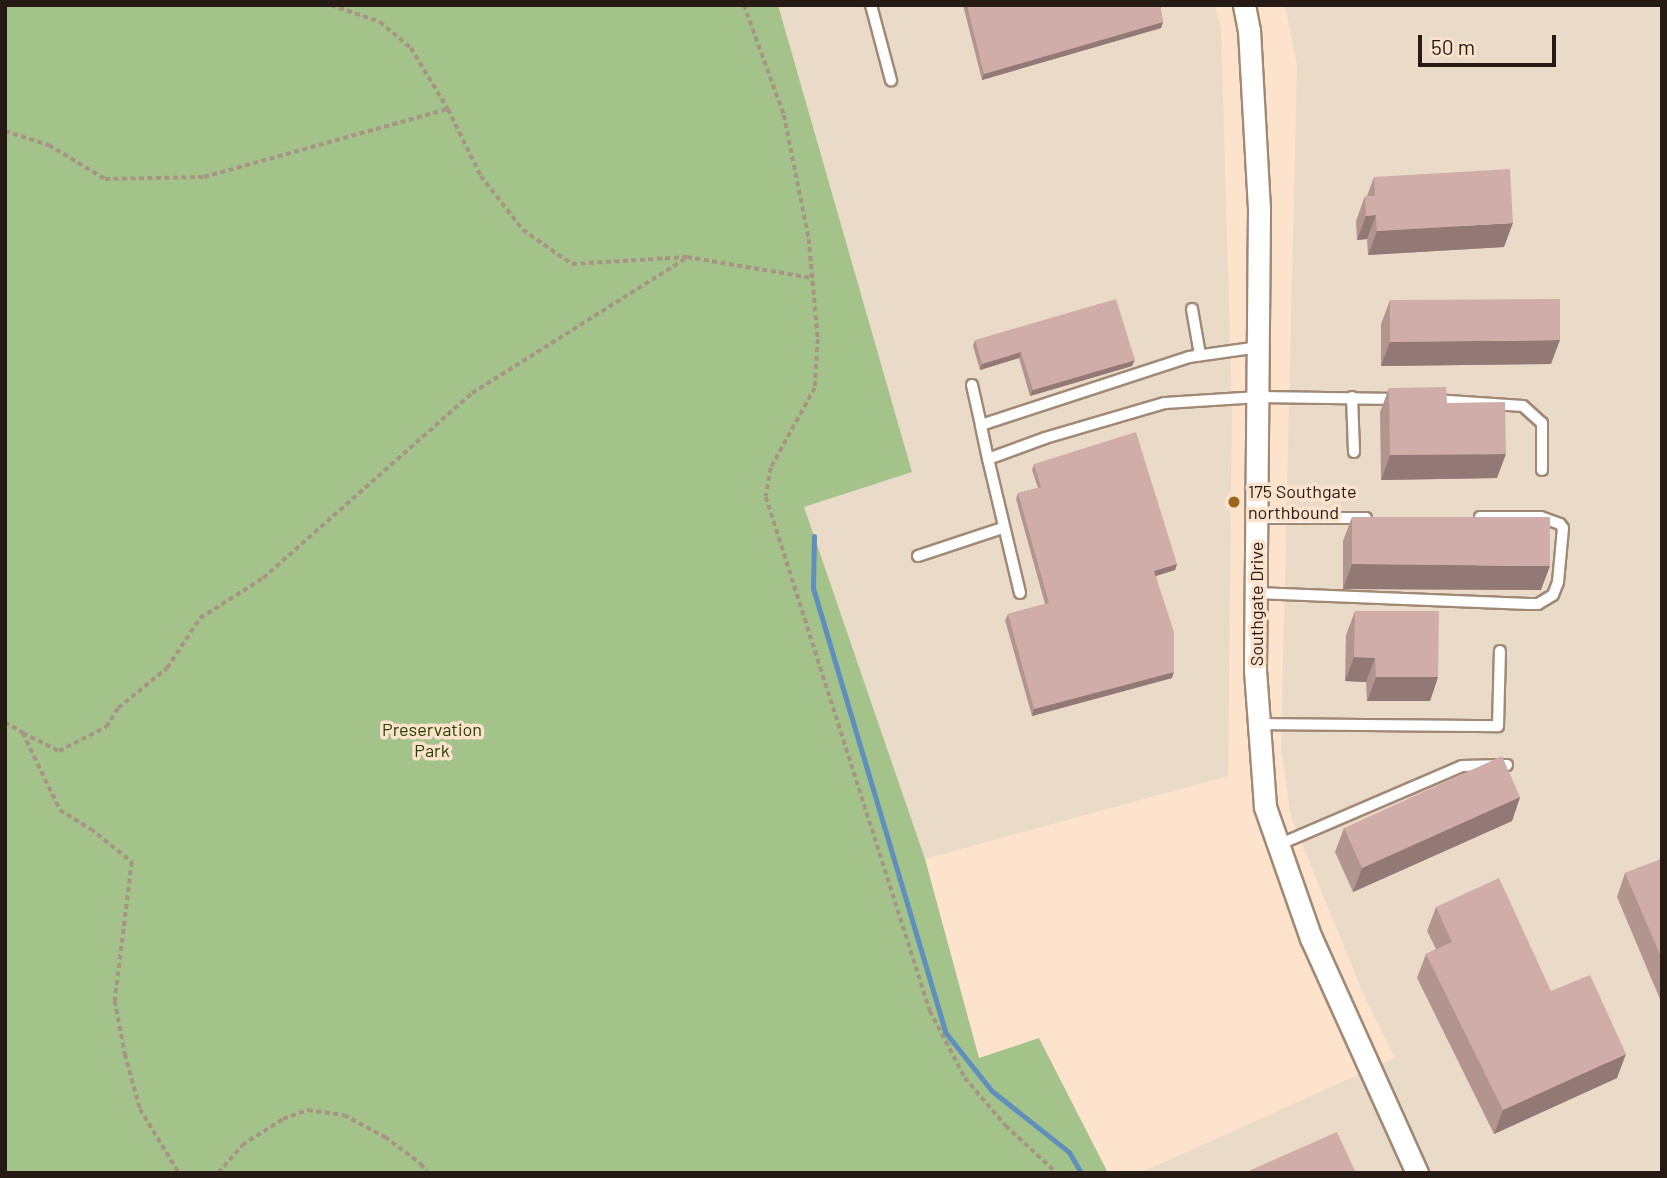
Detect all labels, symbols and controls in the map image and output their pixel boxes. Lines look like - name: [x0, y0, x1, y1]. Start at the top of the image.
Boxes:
- scale bar: [1422, 21, 1560, 65]
- text: 50 m: [1431, 34, 1475, 59]
- place label: 175 Southgate northbound: [1248, 481, 1357, 524]
- marker: 175 Southgate northbound: [1226, 494, 1242, 510]
- street label: Southgate Drive: [1245, 542, 1267, 666]
- park label: Preservation Park: [382, 719, 482, 762]

